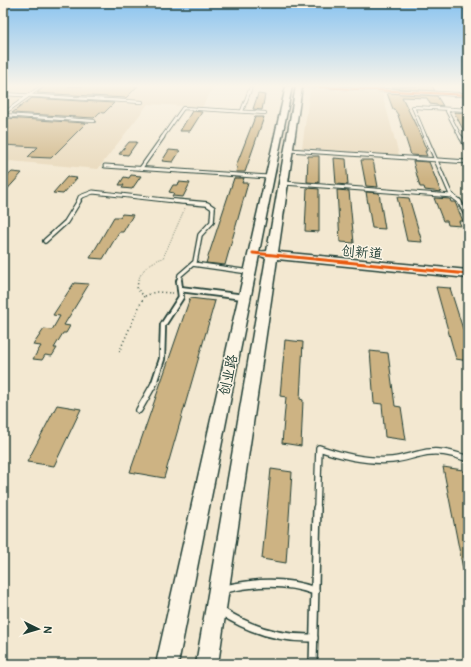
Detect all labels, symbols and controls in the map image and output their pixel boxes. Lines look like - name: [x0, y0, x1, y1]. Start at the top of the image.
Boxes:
- street label: 创新道: [340, 242, 384, 263]
- street label: 创业路: [216, 353, 241, 397]
- north arrow: [18, 609, 58, 649]
- text: N: [41, 626, 54, 635]

